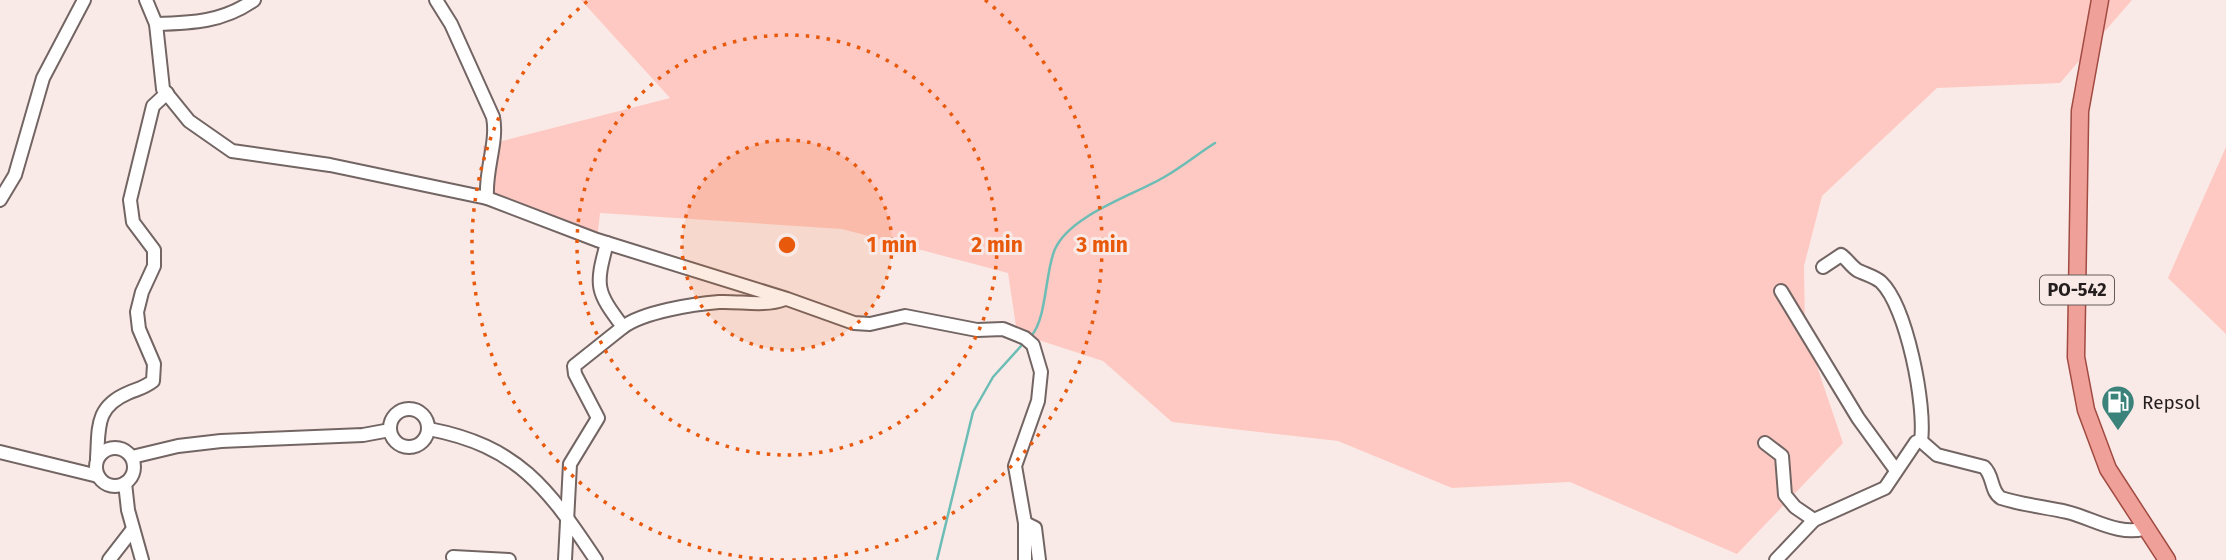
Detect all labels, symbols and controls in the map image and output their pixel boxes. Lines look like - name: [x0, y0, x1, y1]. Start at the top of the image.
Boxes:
- text: 1 min: [867, 232, 917, 258]
- text: 2 min: [971, 232, 1023, 258]
- text: 3 min: [1075, 232, 1128, 258]
- centre of rings: [775, 233, 799, 257]
- road number: PO-542: [2040, 276, 2114, 304]
- fuel station icon: Repsol: [2099, 383, 2137, 432]
- place label: Repsol: [2142, 391, 2201, 414]

